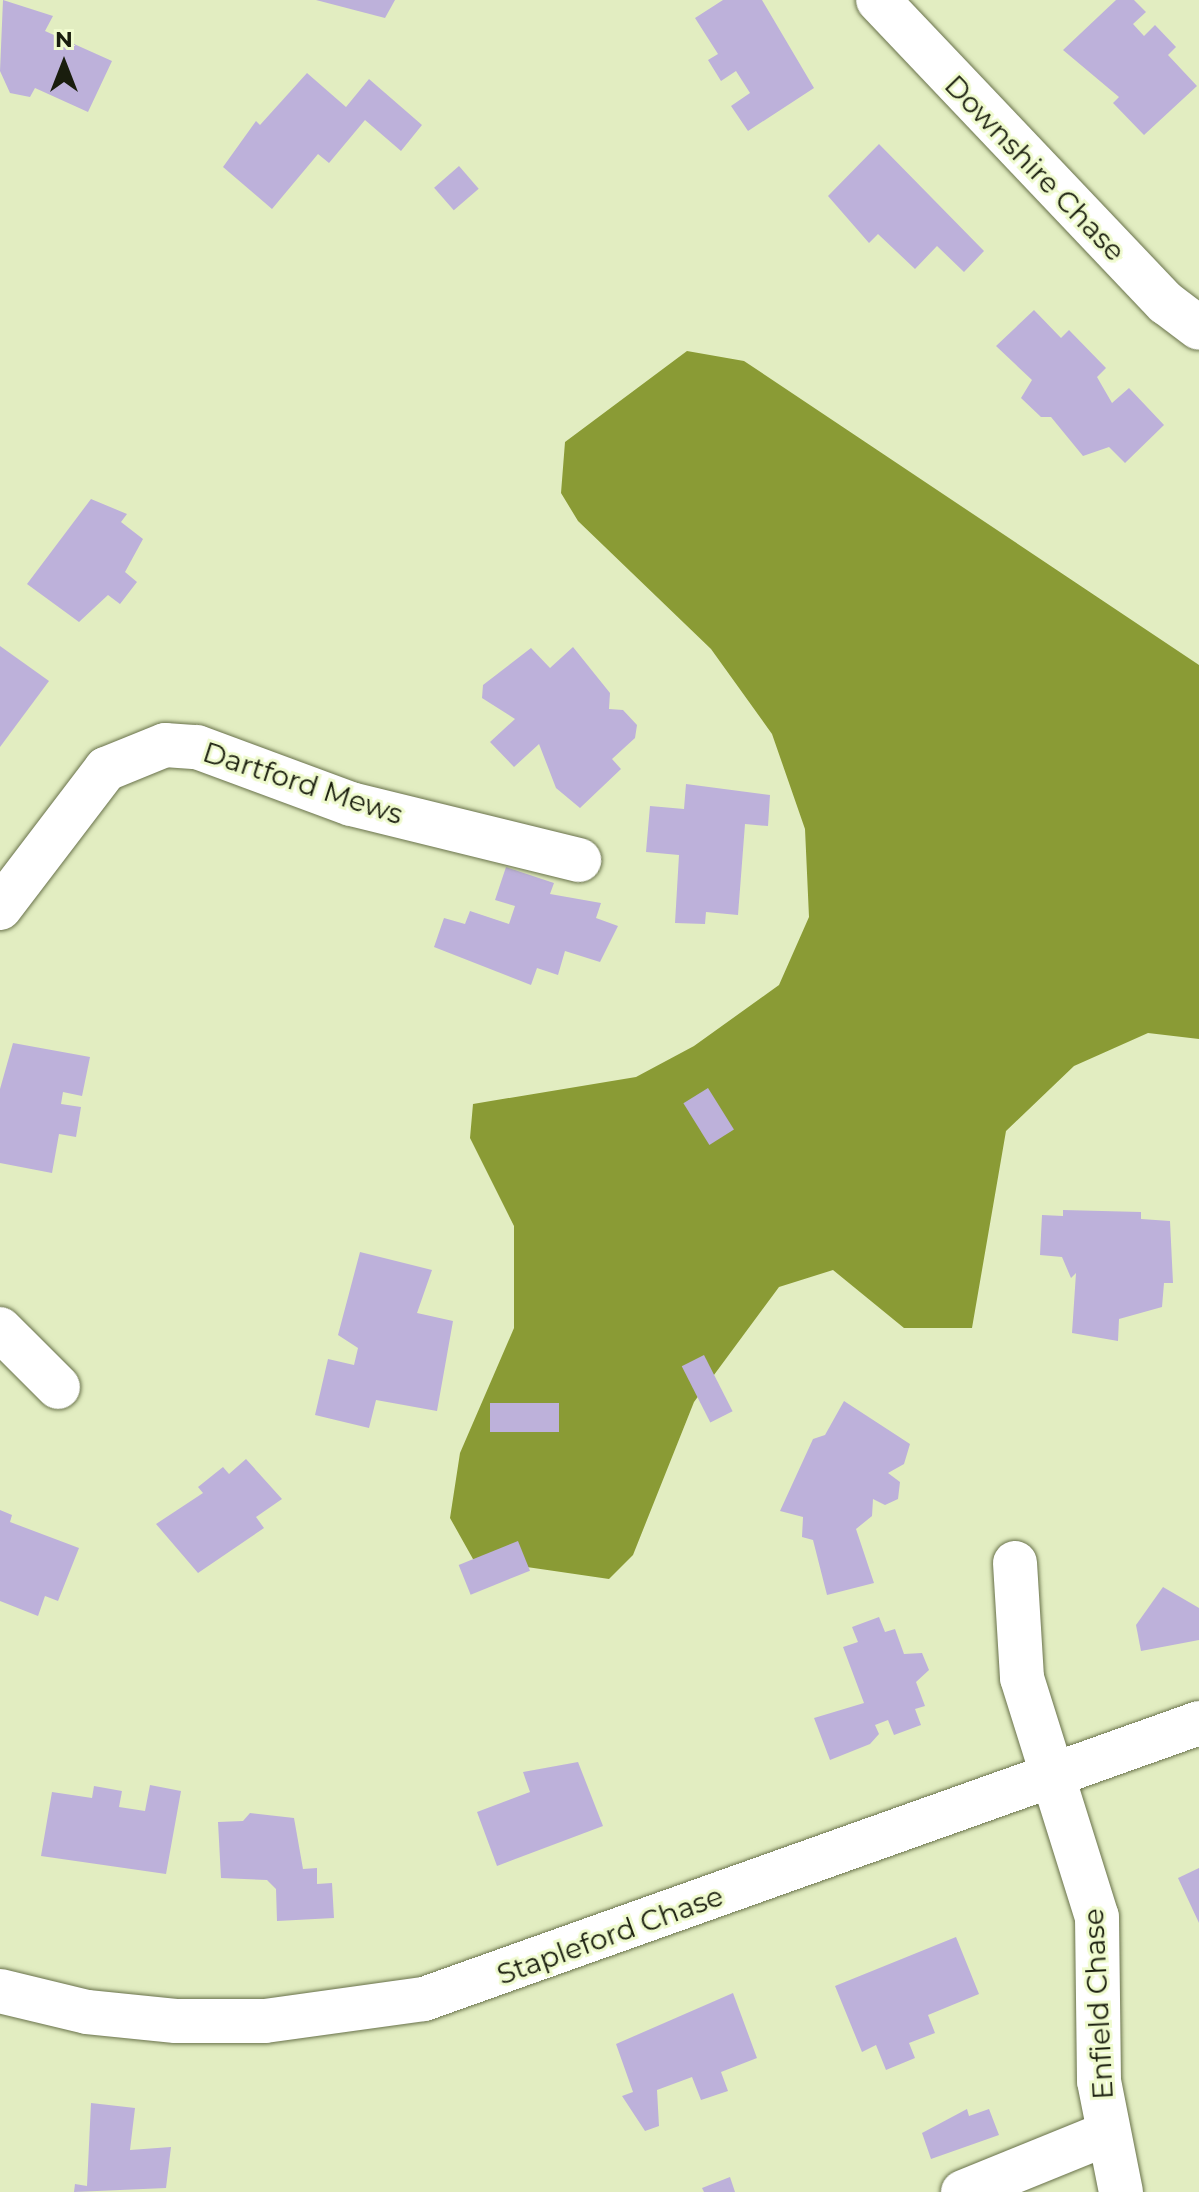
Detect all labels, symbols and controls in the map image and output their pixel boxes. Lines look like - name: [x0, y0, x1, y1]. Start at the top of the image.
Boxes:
- north arrow: [24, 24, 104, 104]
- text: N: [55, 26, 73, 53]
- street label: Downshire Chase: [938, 68, 1132, 268]
- street label: Dartford Mews: [199, 735, 407, 831]
- street label: Stapleford Chase: [493, 1879, 727, 1991]
- street label: Enfield Chase: [1076, 1908, 1120, 2100]

